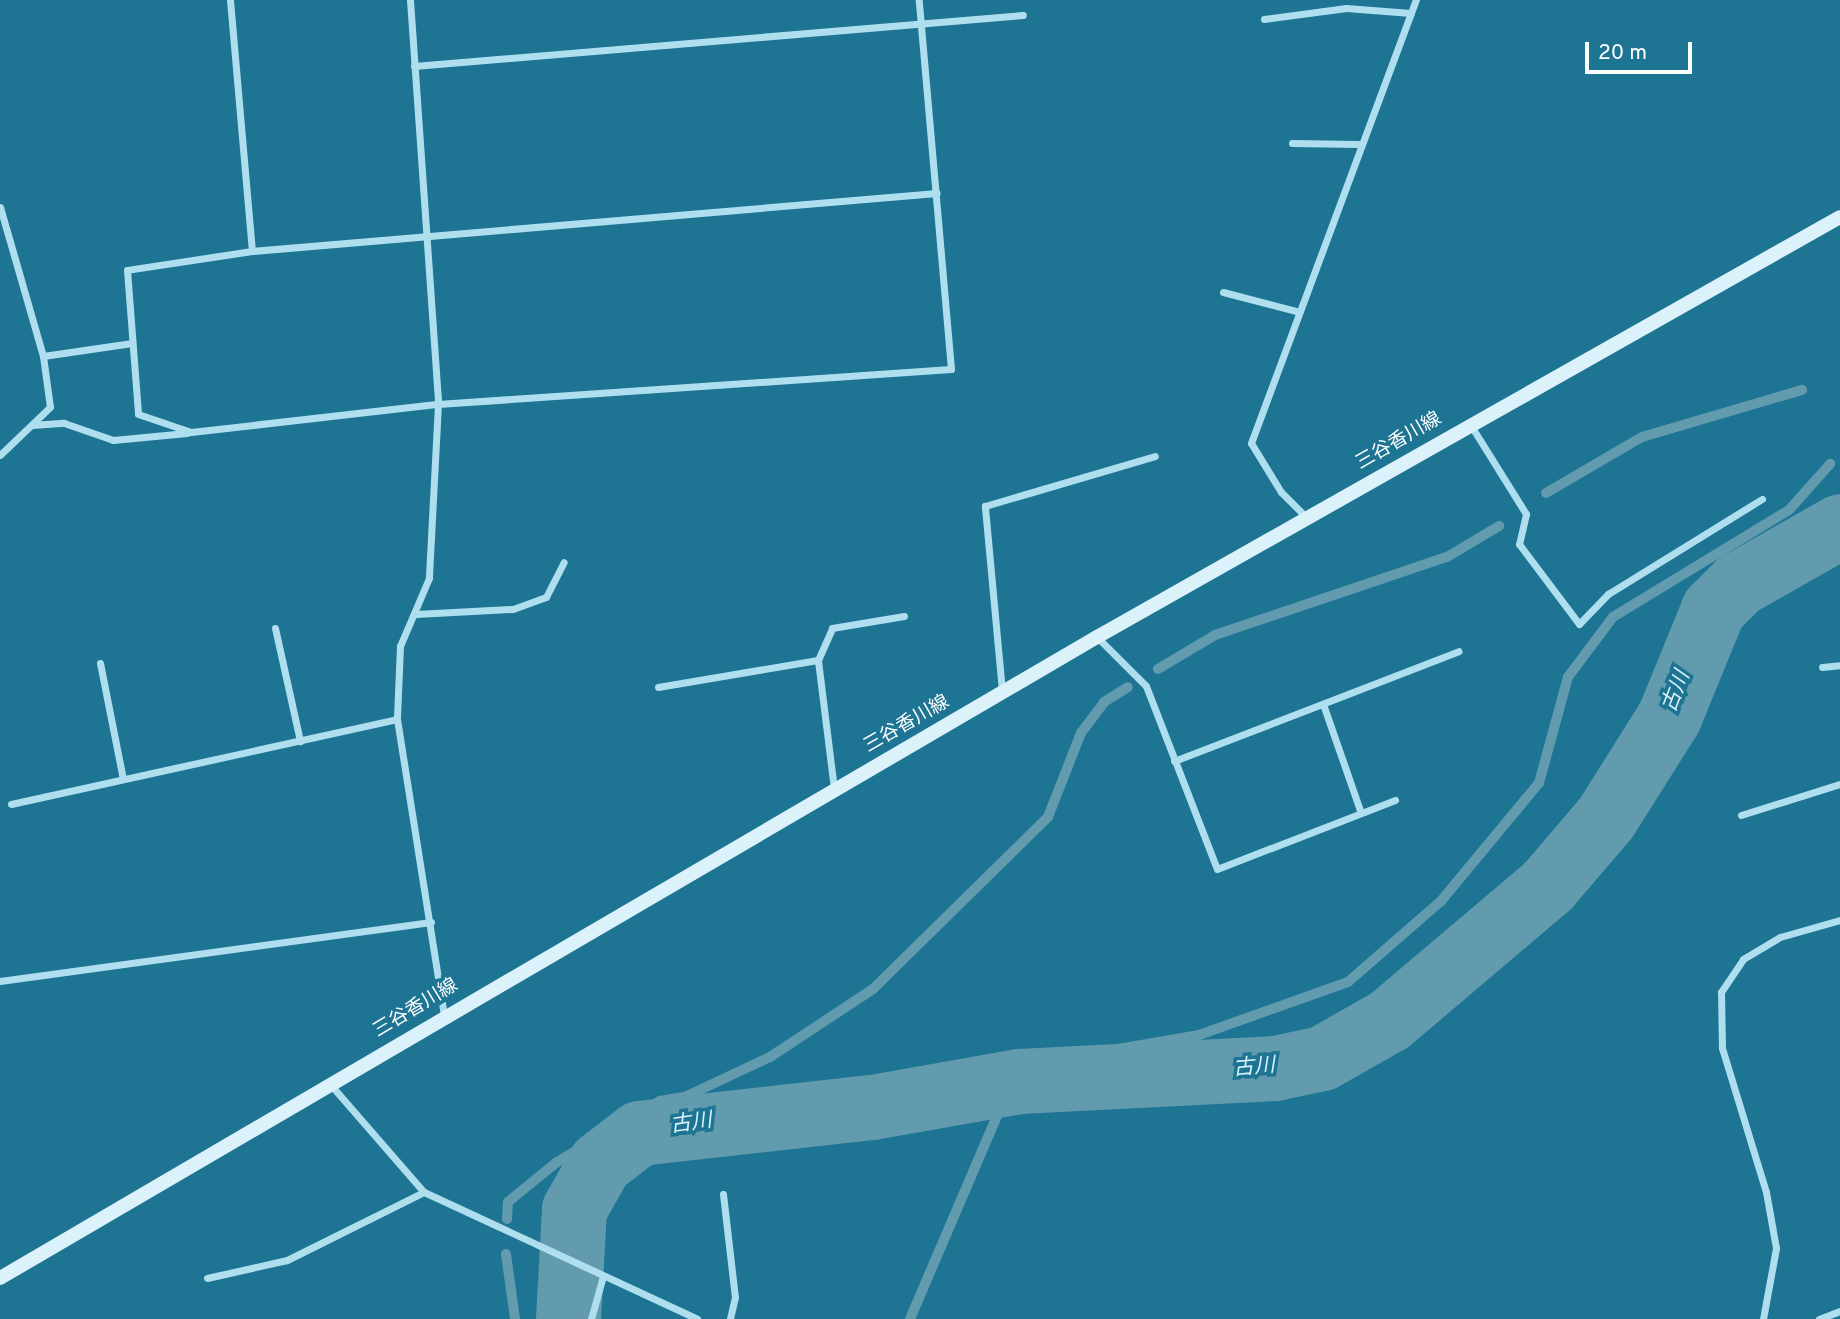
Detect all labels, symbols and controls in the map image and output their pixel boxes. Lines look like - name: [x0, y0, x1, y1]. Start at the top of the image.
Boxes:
- scale bar: [1588, 28, 1695, 72]
- text: 20 m: [1598, 40, 1647, 67]
- street label: 三谷香川線: [1352, 408, 1446, 476]
- water label: 古川: [1658, 668, 1696, 716]
- street label: 三谷香川線: [860, 691, 954, 759]
- street label: 三谷香川線: [369, 975, 463, 1043]
- water label: 古川: [1232, 1054, 1276, 1082]
- water label: 古川: [668, 1109, 714, 1139]

